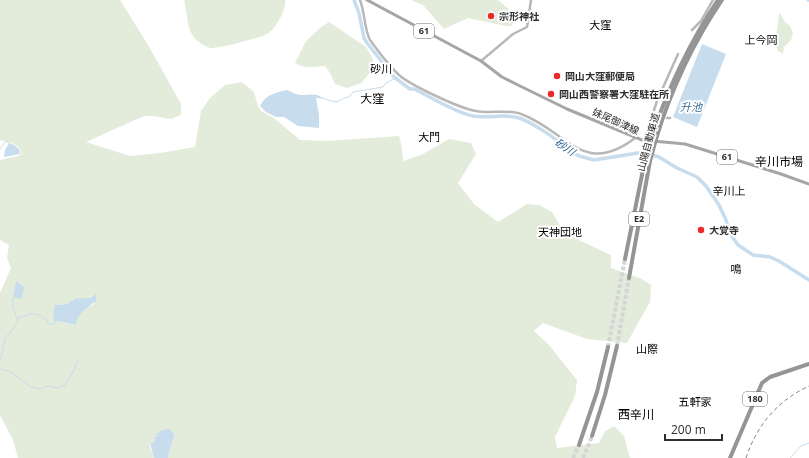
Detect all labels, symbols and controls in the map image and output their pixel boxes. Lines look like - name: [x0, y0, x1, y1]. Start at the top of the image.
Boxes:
- place label: 宗形神社: [499, 9, 540, 23]
- marker: 宗形神社: [486, 11, 496, 21]
- district label: 大窪: [589, 17, 611, 32]
- road number: 61: [414, 24, 434, 38]
- district label: 上今岡: [745, 32, 778, 47]
- district label: 砂川: [370, 61, 392, 76]
- place label: 岡山大窪郵便局: [565, 69, 635, 83]
- marker: 岡山大窪郵便局: [552, 71, 562, 81]
- place label: 岡山西警察署大窪駐在所: [559, 87, 669, 101]
- marker: 岡山西警察署大窪駐在所: [546, 89, 556, 99]
- district label: 大窪: [360, 90, 384, 107]
- water label: 升池: [680, 99, 703, 114]
- street label: 妹尾御津線: [590, 104, 642, 138]
- street label: 山陽自動車道: [633, 111, 663, 173]
- district label: 大門: [418, 129, 440, 144]
- water label: 砂川: [552, 134, 579, 160]
- road number: 61: [717, 150, 737, 164]
- district label: 辛川市場: [755, 153, 803, 170]
- district label: 辛川上: [713, 183, 746, 198]
- road number: E2: [629, 212, 649, 226]
- place label: 大覚寺: [709, 223, 739, 237]
- district label: 天神団地: [538, 224, 582, 239]
- marker: 大覚寺: [696, 225, 706, 235]
- district label: 鳴: [731, 261, 742, 276]
- district label: 山際: [636, 341, 658, 356]
- road number: 180: [743, 392, 767, 406]
- district label: 五軒家: [679, 394, 712, 409]
- district label: 西辛川: [618, 406, 654, 423]
- scale bar: [665, 416, 722, 442]
- text: 200 m: [671, 421, 706, 438]

